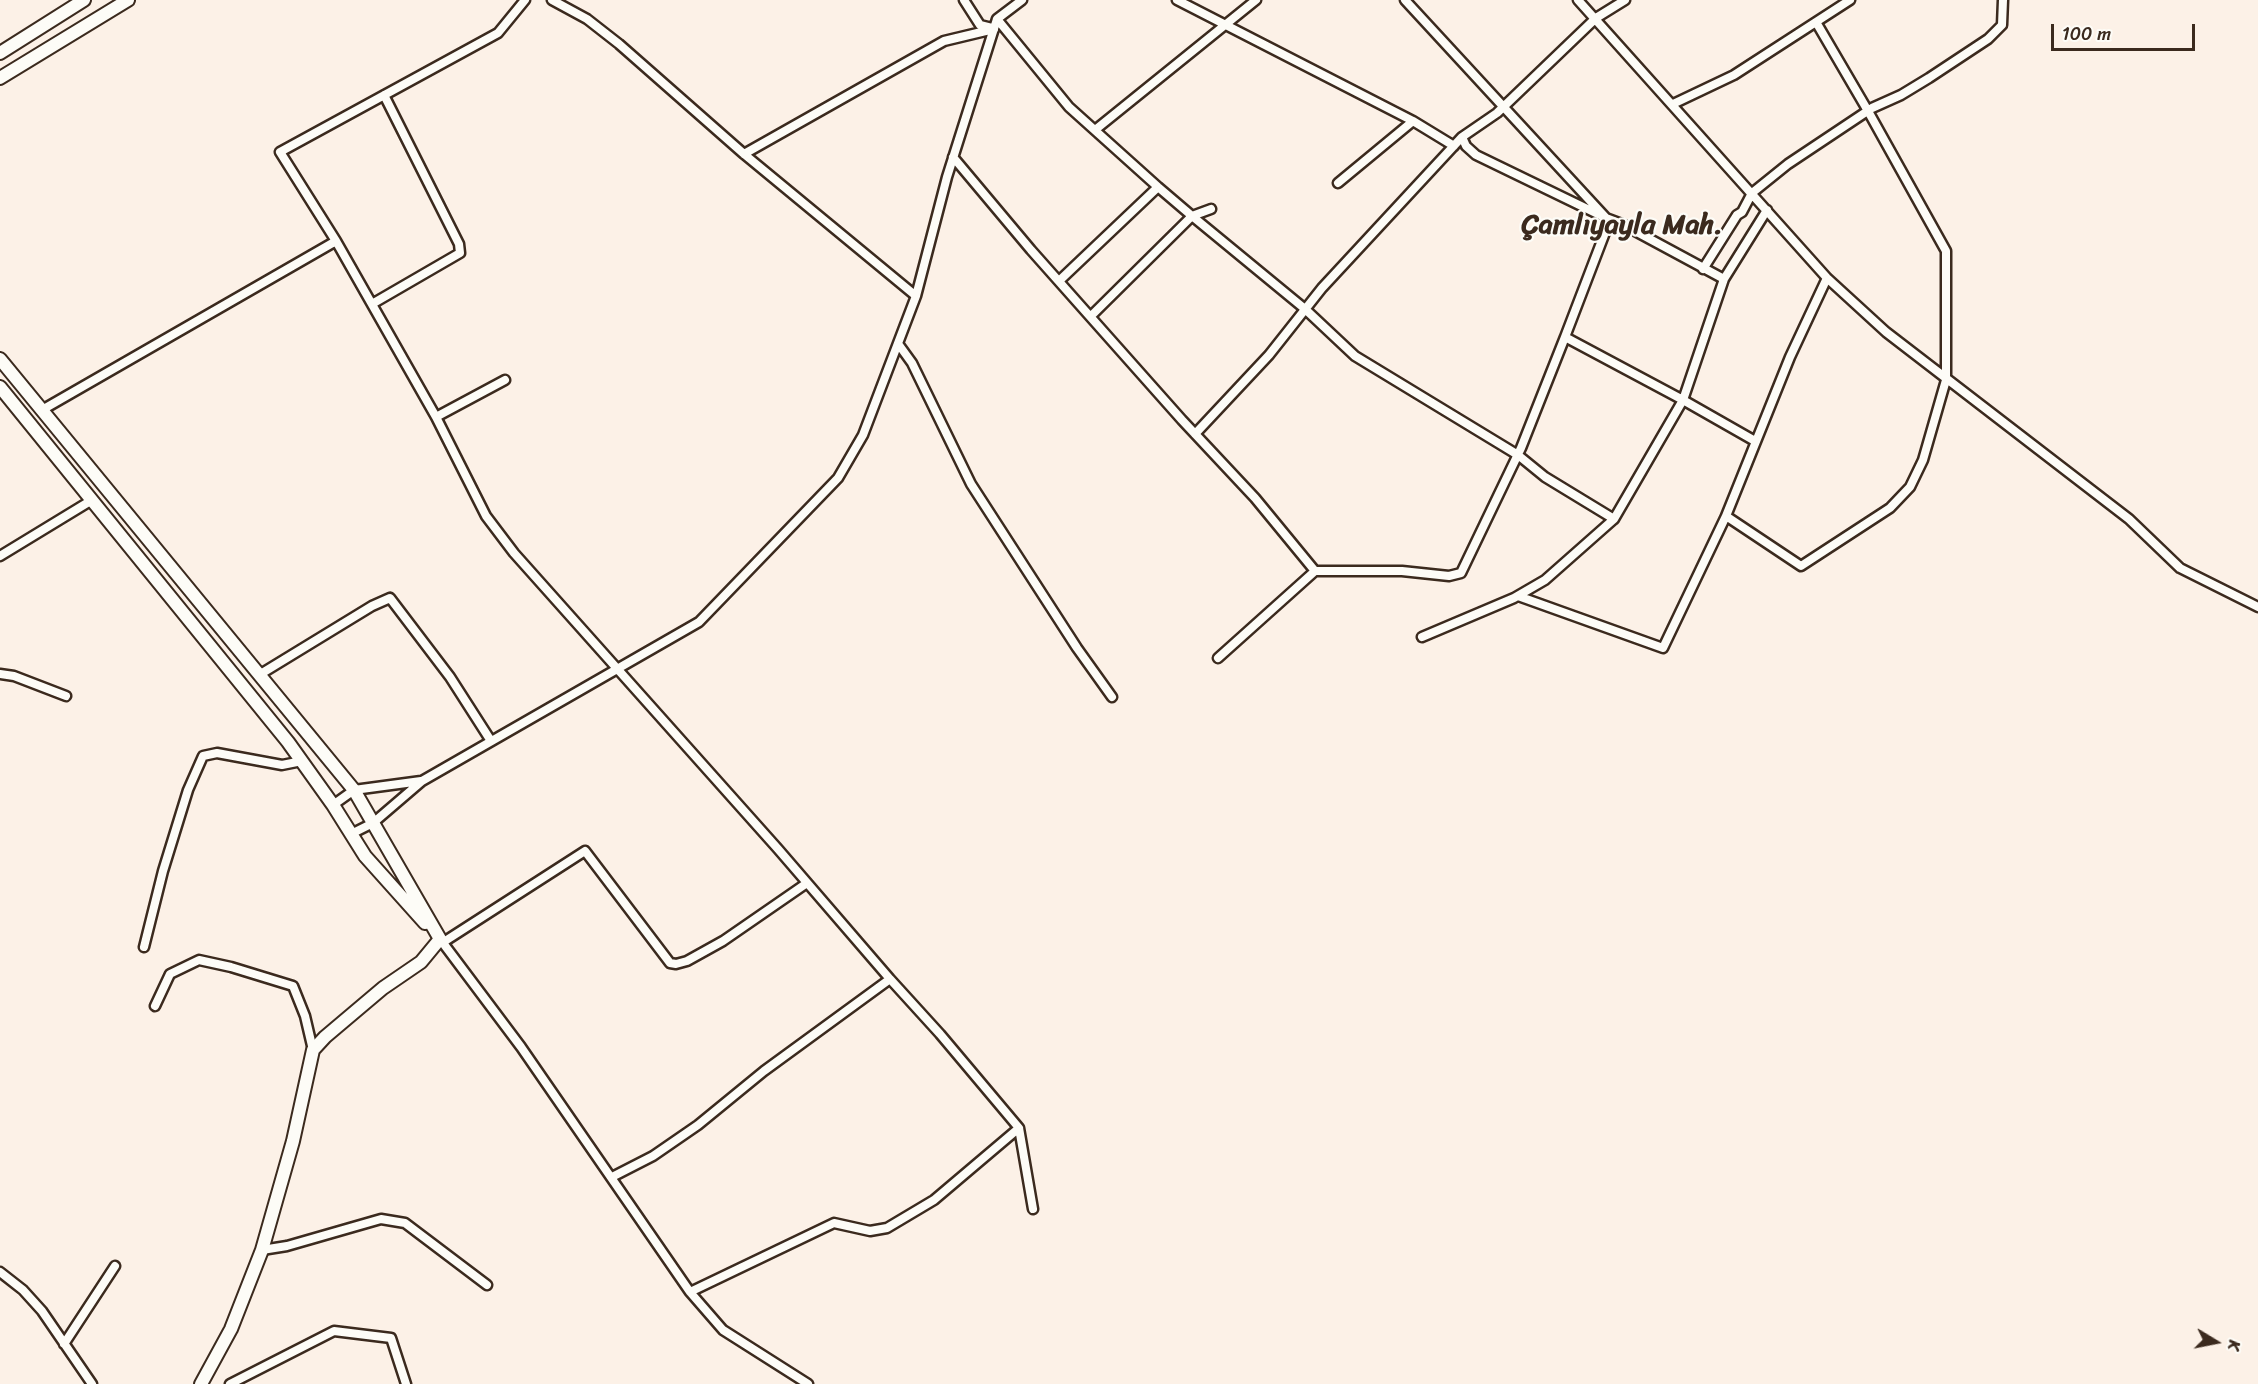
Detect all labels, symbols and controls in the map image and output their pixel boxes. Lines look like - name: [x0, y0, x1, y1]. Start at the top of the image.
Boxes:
- scale bar: [2054, 12, 2198, 50]
- text: 100 m: [2062, 18, 2111, 50]
- district label: Çamlıyayla Mah.: [1521, 209, 1723, 243]
- north arrow: [2186, 1312, 2246, 1372]
- text: K: [2219, 1338, 2249, 1353]

